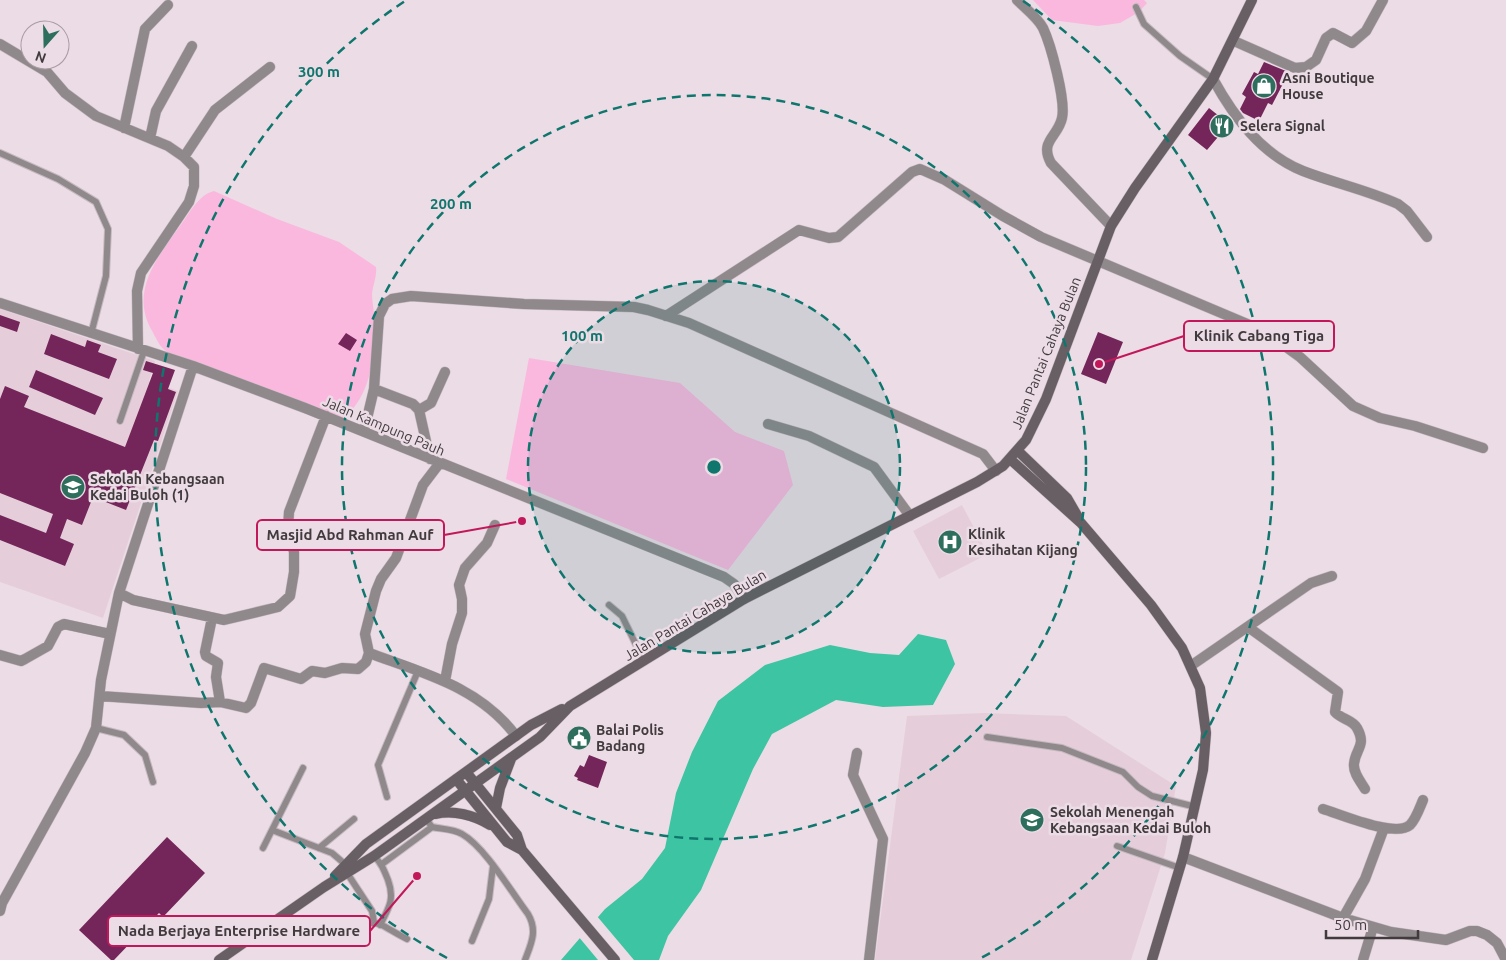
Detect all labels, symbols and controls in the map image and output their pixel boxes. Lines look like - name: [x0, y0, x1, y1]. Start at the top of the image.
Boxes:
- north arrow: [20, 20, 70, 70]
- text: N: [33, 48, 48, 67]
- text: 300 m: [298, 63, 340, 80]
- place label: Asni Boutique House: [1282, 70, 1374, 102]
- shop icon: Asni Boutique House: [1251, 73, 1277, 99]
- restaurant icon: Selera Signal: [1209, 113, 1235, 139]
- place label: Selera Signal: [1240, 118, 1325, 134]
- text: 200 m: [430, 195, 472, 212]
- street label: Jalan Pantai Cahaya Bulan: [1008, 275, 1084, 431]
- callout: Klinik Cabang Tiga: [1184, 321, 1334, 351]
- text: 100 m: [561, 327, 603, 344]
- text: Klinik Cabang Tiga: [1194, 327, 1324, 344]
- street label: Jalan Kampung Pauh: [321, 393, 447, 459]
- centre of rings: [705, 458, 723, 476]
- place label: Sekolah Kebangsaan Kedai Buloh (1): [90, 471, 225, 503]
- school or university icon: Sekolah Kebangsaan Kedai Buloh (1): [60, 474, 86, 500]
- callout: Masjid Abd Rahman Auf: [257, 520, 444, 550]
- text: Masjid Abd Rahman Auf: [267, 526, 434, 543]
- place label: Klinik Kesihatan Kijang: [968, 526, 1078, 558]
- hospital icon: Klinik Kesihatan Kijang: [937, 529, 963, 555]
- street label: Jalan Pantai Cahaya Bulan: [621, 566, 769, 664]
- place label: Balai Polis Badang: [596, 722, 664, 754]
- public building icon: Balai Polis Badang: [566, 725, 592, 751]
- place label: Sekolah Menengah Kebangsaan Kedai Buloh: [1050, 804, 1211, 836]
- school or university icon: Sekolah Menengah Kebangsaan Kedai Buloh: [1019, 807, 1045, 833]
- scale bar: [1326, 908, 1418, 940]
- callout: Nada Berjaya Enterprise Hardware: [108, 916, 370, 946]
- text: 50 m: [1334, 916, 1367, 933]
- text: Nada Berjaya Enterprise Hardware: [118, 922, 360, 939]

